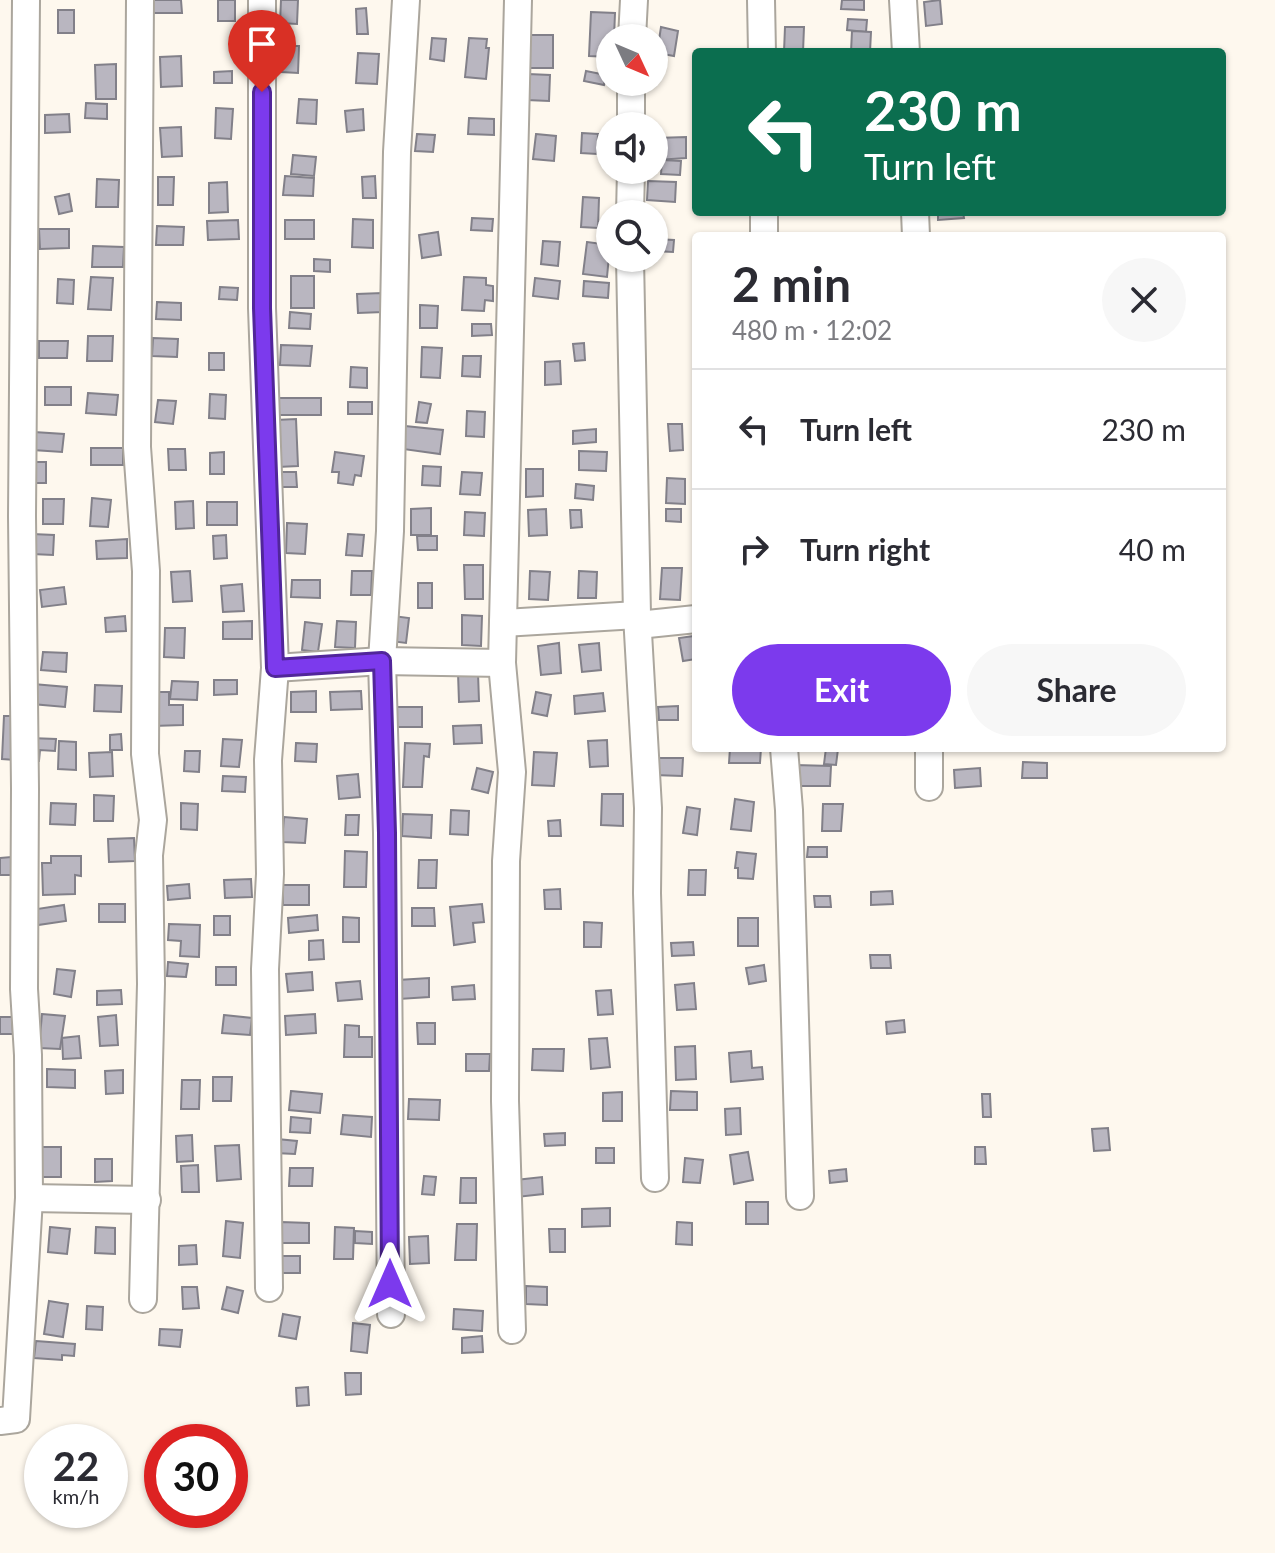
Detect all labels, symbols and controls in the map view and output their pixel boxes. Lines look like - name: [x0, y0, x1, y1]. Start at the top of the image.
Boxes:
- pin: [228, 10, 296, 92]
- icon: arrive: [240, 22, 284, 66]
- north arrow: [596, 24, 668, 96]
- map controls: [596, 24, 668, 272]
- text: 230 m: [864, 76, 1022, 143]
- icon: left: [732, 80, 836, 184]
- button: sound: [596, 112, 668, 184]
- text: Turn left: [864, 144, 996, 188]
- button: search: [596, 200, 668, 272]
- text: 2 min: [732, 255, 851, 312]
- button: close: [1102, 258, 1186, 342]
- text: 480 m · 12:02: [732, 314, 892, 346]
- icon: left: [732, 407, 776, 451]
- text: Turn left: [800, 411, 912, 447]
- text: 230 m: [1101, 411, 1186, 447]
- icon: right: [732, 527, 776, 571]
- text: Turn right: [800, 531, 930, 567]
- text: 40 m: [1119, 531, 1186, 567]
- button: Exit: [732, 644, 951, 736]
- button: Share: [967, 644, 1186, 736]
- position arrow: [348, 1242, 432, 1326]
- speed limit sign: 30: [144, 1424, 248, 1528]
- text: 22: [53, 1442, 99, 1490]
- text: km/h: [53, 1484, 99, 1508]

